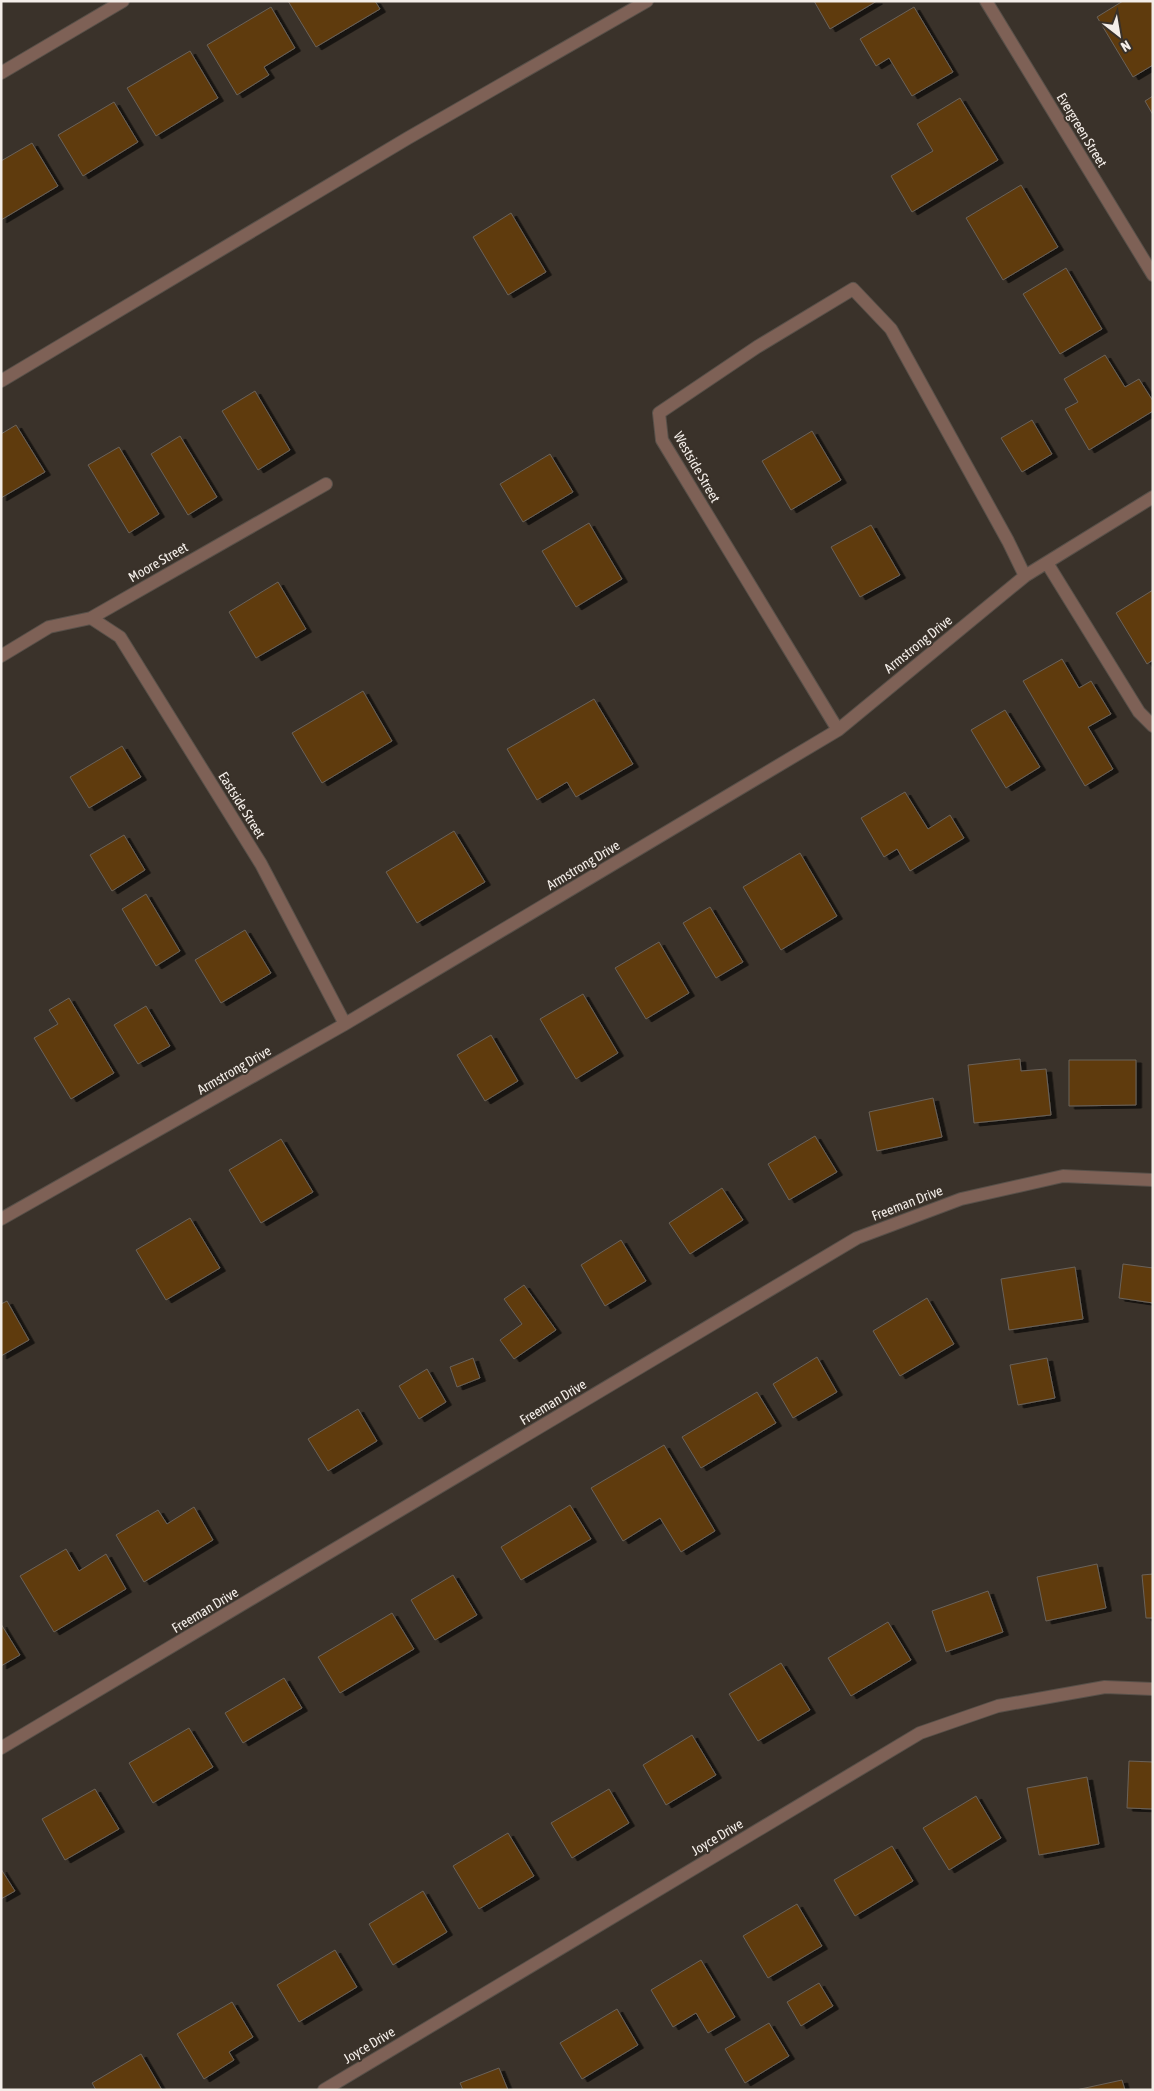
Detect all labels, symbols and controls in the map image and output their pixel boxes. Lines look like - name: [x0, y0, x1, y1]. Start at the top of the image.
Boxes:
- north arrow: [1094, 10, 1144, 60]
- text: N: [1118, 37, 1133, 55]
- street label: Evergreen Street: [1054, 90, 1110, 170]
- street label: Westside Street: [670, 429, 724, 505]
- street label: Moore Street: [126, 539, 190, 585]
- street label: Armstrong Drive: [881, 612, 955, 676]
- street label: Eastside Street: [215, 769, 269, 841]
- street label: Armstrong Drive: [543, 837, 623, 893]
- street label: Armstrong Drive: [194, 1042, 274, 1098]
- street label: Freeman Drive: [869, 1182, 945, 1224]
- street label: Freeman Drive: [517, 1376, 589, 1428]
- street label: Freeman Drive: [169, 1584, 241, 1636]
- street label: Joyce Drive: [688, 1815, 746, 1859]
- street label: Joyce Drive: [340, 2023, 398, 2067]

